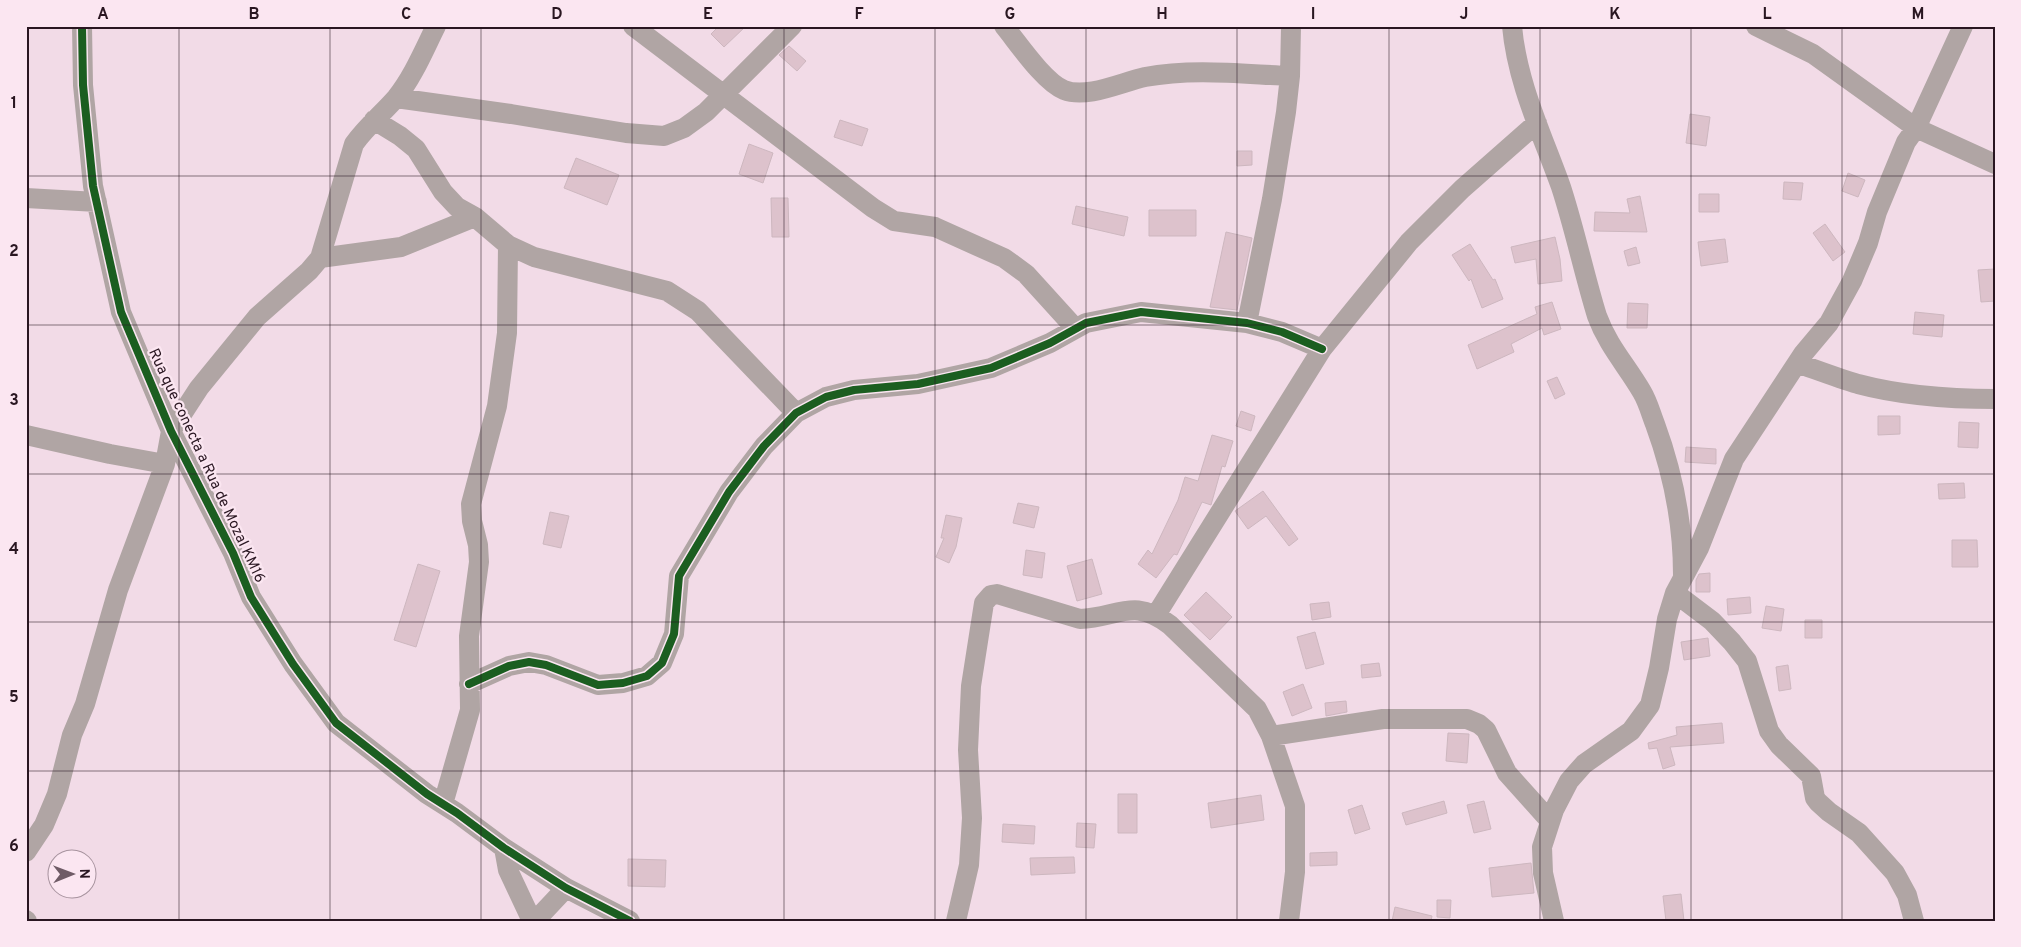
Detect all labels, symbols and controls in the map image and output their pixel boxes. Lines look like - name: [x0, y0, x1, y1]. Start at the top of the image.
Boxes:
- text: A: [97, 5, 109, 25]
- text: B: [248, 5, 260, 25]
- text: C: [401, 5, 411, 25]
- text: D: [551, 5, 563, 25]
- text: E: [703, 5, 713, 25]
- text: F: [854, 5, 864, 25]
- text: G: [1005, 5, 1015, 25]
- text: H: [1156, 5, 1168, 25]
- text: I: [1311, 5, 1315, 25]
- text: J: [1460, 5, 1468, 25]
- text: K: [1609, 5, 1621, 25]
- text: L: [1762, 5, 1772, 25]
- text: M: [1912, 5, 1924, 25]
- text: 1: [11, 94, 17, 114]
- text: 2: [9, 242, 19, 262]
- street label: Rua que conecta a Rua de Mozal KM16: [143, 346, 269, 586]
- text: 3: [9, 391, 19, 411]
- text: 4: [9, 540, 19, 560]
- text: 5: [9, 688, 19, 708]
- text: 6: [9, 837, 19, 857]
- north arrow: [48, 850, 98, 900]
- text: N: [75, 869, 92, 879]

